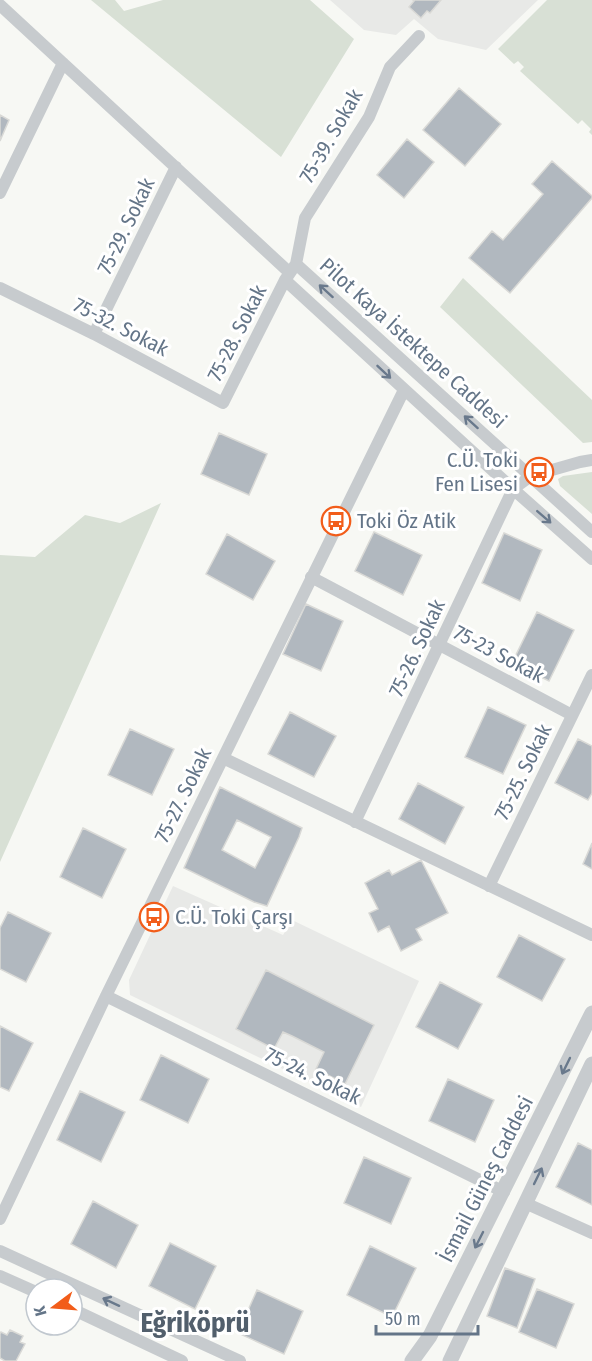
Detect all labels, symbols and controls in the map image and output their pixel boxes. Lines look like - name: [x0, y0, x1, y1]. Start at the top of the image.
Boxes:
- street label: 75-39. Sokak: [294, 84, 368, 188]
- street label: 75-29. Sokak: [92, 173, 161, 278]
- street label: Pilot Kaya İstektepe Caddesi: [314, 252, 512, 434]
- street label: 75-28. Sokak: [202, 280, 272, 385]
- one-way arrow: [319, 284, 334, 298]
- street label: 75-32. Sokak: [69, 292, 173, 362]
- one-way arrow: [376, 365, 391, 379]
- one-way arrow: [464, 415, 479, 429]
- place label: C.Ü. Toki Fen Lisesi: [435, 447, 518, 497]
- bus stop icon: C.Ü. Toki Fen Lisesi: [523, 456, 555, 488]
- bus stop icon: Toki Öz Atik: [320, 505, 352, 537]
- place label: Toki Öz Atik: [357, 508, 456, 534]
- one-way arrow: [536, 510, 551, 524]
- street label: 75-26. Sokak: [383, 595, 451, 701]
- street label: 75-23 Sokak: [449, 619, 549, 689]
- street label: 75-25. Sokak: [489, 720, 557, 824]
- street label: 75-27. Sokak: [149, 743, 217, 847]
- bus stop icon: C.Ü. Toki Çarşı: [138, 901, 170, 933]
- place label: C.Ü. Toki Çarşı: [175, 904, 293, 930]
- street label: 75-24. Sokak: [261, 1042, 365, 1111]
- one-way arrow: [560, 1056, 571, 1074]
- street label: İsmail Güneş Caddesi: [433, 1092, 539, 1266]
- one-way arrow: [533, 1167, 545, 1185]
- one-way arrow: [473, 1231, 484, 1249]
- north arrow: [24, 1277, 84, 1337]
- one-way arrow: [102, 1295, 120, 1307]
- scale bar: [376, 1298, 478, 1336]
- text: K: [29, 1303, 50, 1318]
- district label: Eğriköprü: [141, 1307, 249, 1339]
- text: 50 m: [385, 1308, 421, 1330]

